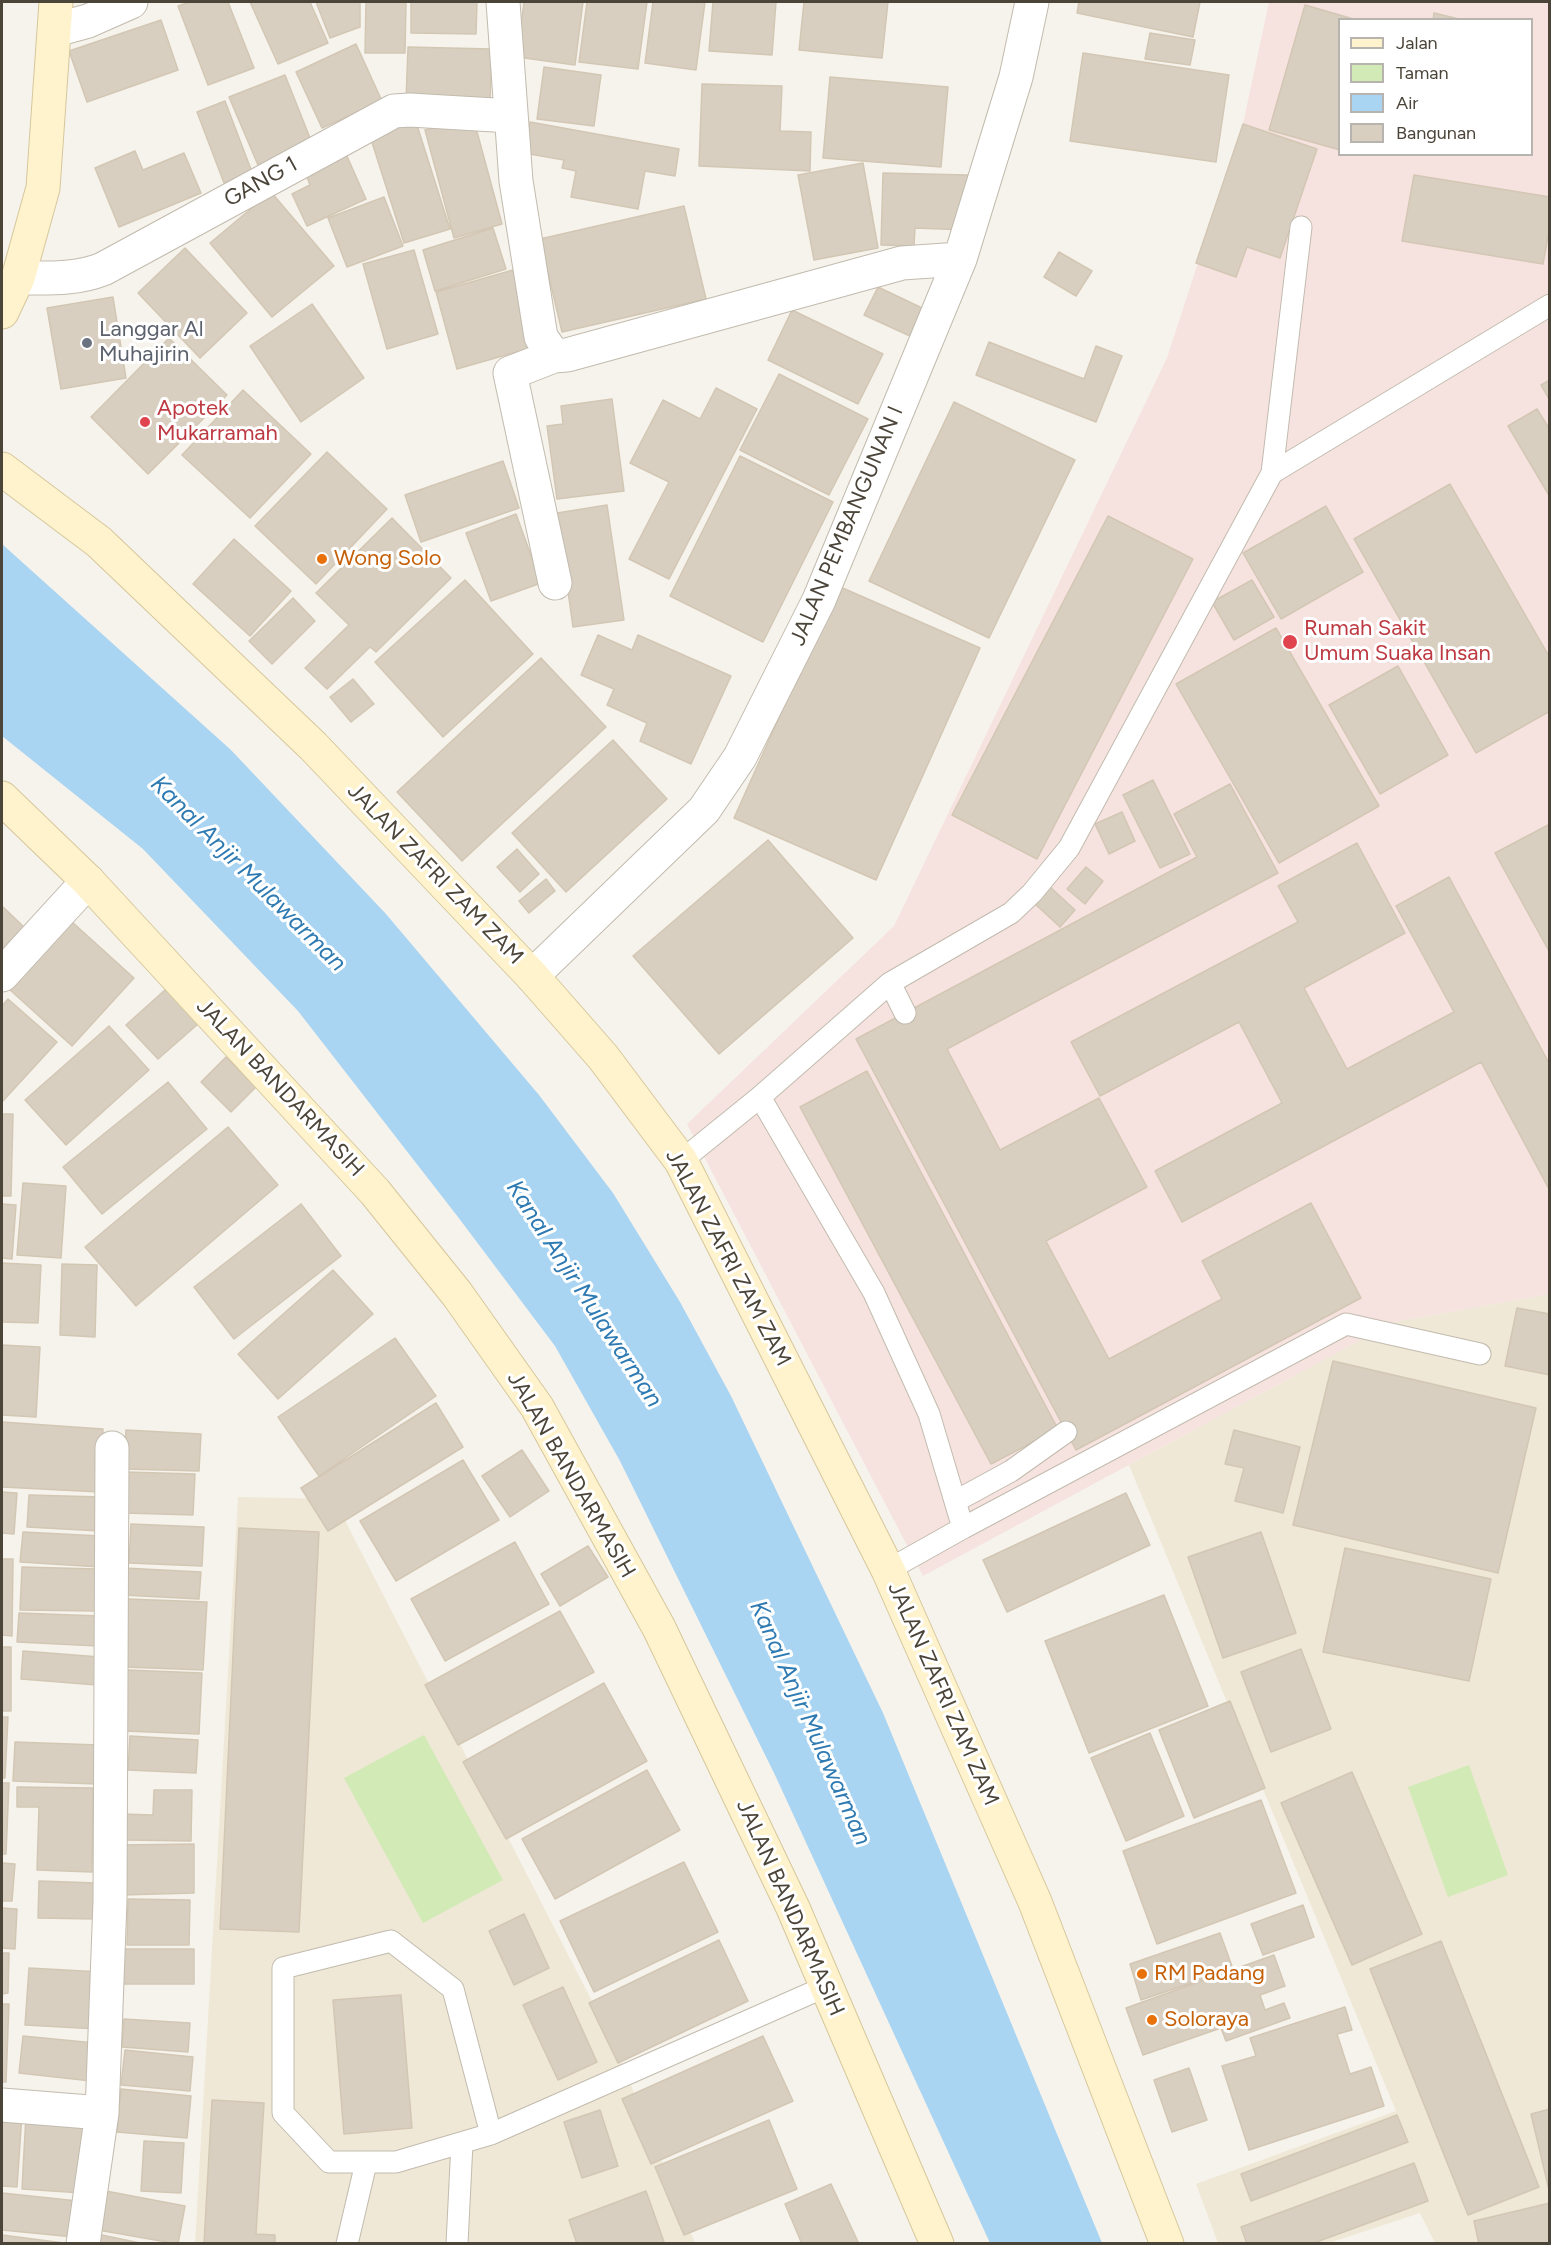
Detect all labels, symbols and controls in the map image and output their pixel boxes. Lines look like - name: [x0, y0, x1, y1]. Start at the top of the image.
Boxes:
- legend: [1338, 18, 1533, 156]
- text: Jalan: [1396, 32, 1438, 54]
- text: Taman: [1396, 62, 1449, 84]
- text: Air: [1396, 92, 1418, 114]
- text: Bangunan: [1396, 122, 1476, 144]
- street label: GANG 1: [220, 151, 302, 213]
- place label: Langgar Al Muhajirin: [99, 317, 204, 368]
- marker: Langgar Al Muhajirin: [80, 336, 94, 350]
- place label: Apotek Mukarramah: [157, 396, 278, 448]
- street label: JALAN PEMBANGUNAN I: [785, 402, 909, 650]
- marker: Apotek Mukarramah: [138, 415, 152, 429]
- place label: Wong Solo: [334, 546, 441, 572]
- marker: Wong Solo: [315, 552, 329, 566]
- place label: Rumah Sakit Umum Suaka Insan: [1304, 616, 1491, 668]
- marker: Rumah Sakit Umum Suaka Insan: [1281, 633, 1299, 651]
- water label: Kanal Anjir Mulawarman: [144, 770, 352, 978]
- street label: JALAN ZAFRI ZAM ZAM: [342, 778, 528, 970]
- street label: JALAN BANDARMASIH: [191, 994, 369, 1182]
- street label: JALAN ZAFRI ZAM ZAM: [660, 1145, 796, 1371]
- water label: Kanal Anjir Mulawarman: [500, 1175, 668, 1413]
- street label: JALAN BANDARMASIH: [501, 1367, 641, 1583]
- street label: JALAN ZAFRI ZAM ZAM: [882, 1578, 1004, 1810]
- water label: Kanal Anjir Mulawarman: [743, 1596, 877, 1850]
- street label: JALAN BANDARMASIH: [730, 1796, 850, 2020]
- place label: RM Padang: [1154, 1961, 1265, 1987]
- marker: RM Padang: [1135, 1967, 1149, 1981]
- place label: Soloraya: [1164, 2007, 1249, 2033]
- marker: Soloraya: [1145, 2013, 1159, 2027]

